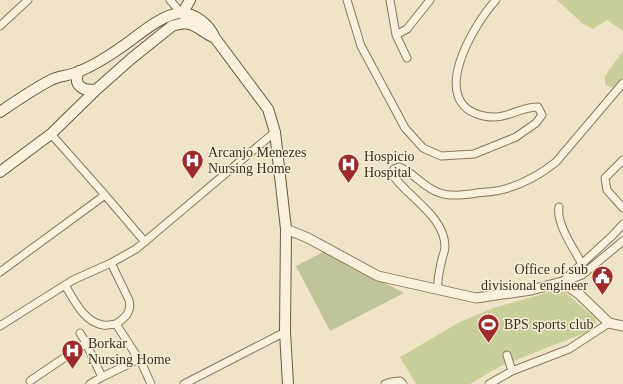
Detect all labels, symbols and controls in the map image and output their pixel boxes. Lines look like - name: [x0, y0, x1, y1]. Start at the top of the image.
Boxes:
- place label: Arcanjo Menezes Nursing Home: [208, 145, 306, 176]
- hospital icon: Arcanjo Menezes Nursing Home: [180, 147, 206, 180]
- place label: Hospicio Hospital: [364, 149, 415, 180]
- hospital icon: Hospicio Hospital: [335, 151, 361, 184]
- place label: Office of sub divisional engineer: [481, 262, 588, 293]
- public building icon: Office of sub divisional engineer: [590, 264, 616, 297]
- sports icon: BPS sports club: [476, 311, 502, 344]
- place label: BPS sports club: [504, 317, 593, 332]
- place label: Borkar Nursing Home: [88, 336, 171, 367]
- hospital icon: Borkar Nursing Home: [59, 338, 85, 371]

